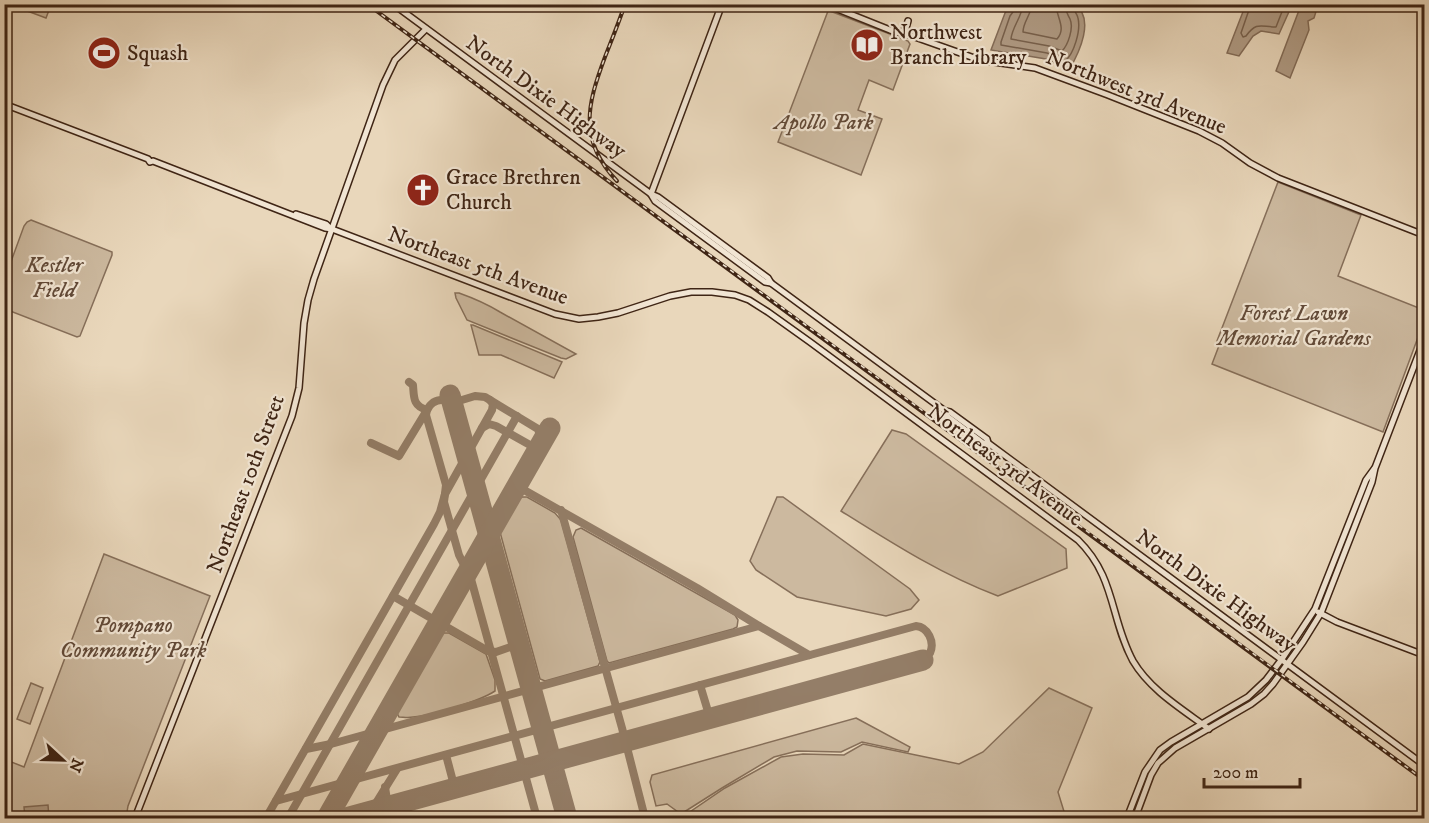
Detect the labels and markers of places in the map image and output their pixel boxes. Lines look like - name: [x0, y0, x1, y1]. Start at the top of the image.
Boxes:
- place label: Northwest Branch Library: [890, 19, 1027, 71]
- library icon: Northwest Branch Library: [849, 27, 885, 63]
- sports icon: Squash: [86, 35, 122, 71]
- place label: Squash: [127, 40, 189, 67]
- place label: Grace Brethren Church: [446, 164, 581, 216]
- church icon: Grace Brethren Church: [405, 172, 441, 208]

